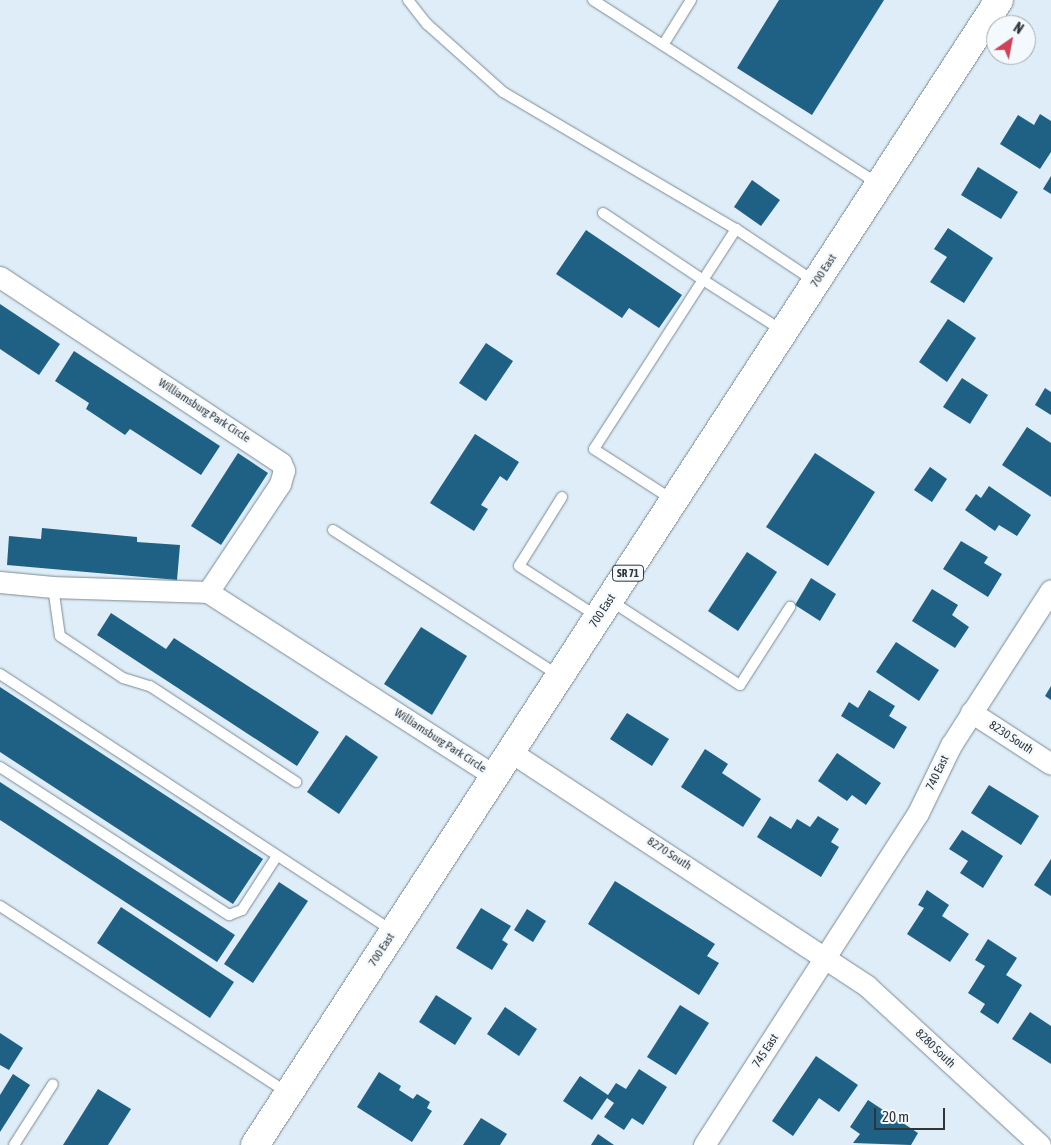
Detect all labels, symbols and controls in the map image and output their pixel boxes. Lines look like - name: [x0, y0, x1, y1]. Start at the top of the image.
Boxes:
- north arrow: [986, 15, 1036, 65]
- text: N: [1011, 19, 1026, 37]
- street label: 700 East: [808, 252, 840, 290]
- street label: Williamsburg Park Circle: [155, 376, 253, 446]
- road number: SR 71: [612, 564, 644, 582]
- street label: 700 East: [587, 592, 619, 630]
- street label: Williamsburg Park Circle: [391, 706, 489, 776]
- street label: 8230 South: [986, 718, 1036, 758]
- street label: 740 East: [923, 753, 953, 793]
- street label: 8270 South: [644, 834, 694, 874]
- street label: 700 East: [366, 931, 398, 969]
- street label: 8280 South: [912, 1026, 958, 1072]
- street label: 745 East: [750, 1032, 782, 1070]
- scale bar: [876, 1098, 947, 1130]
- text: 20 m: [882, 1108, 909, 1125]

